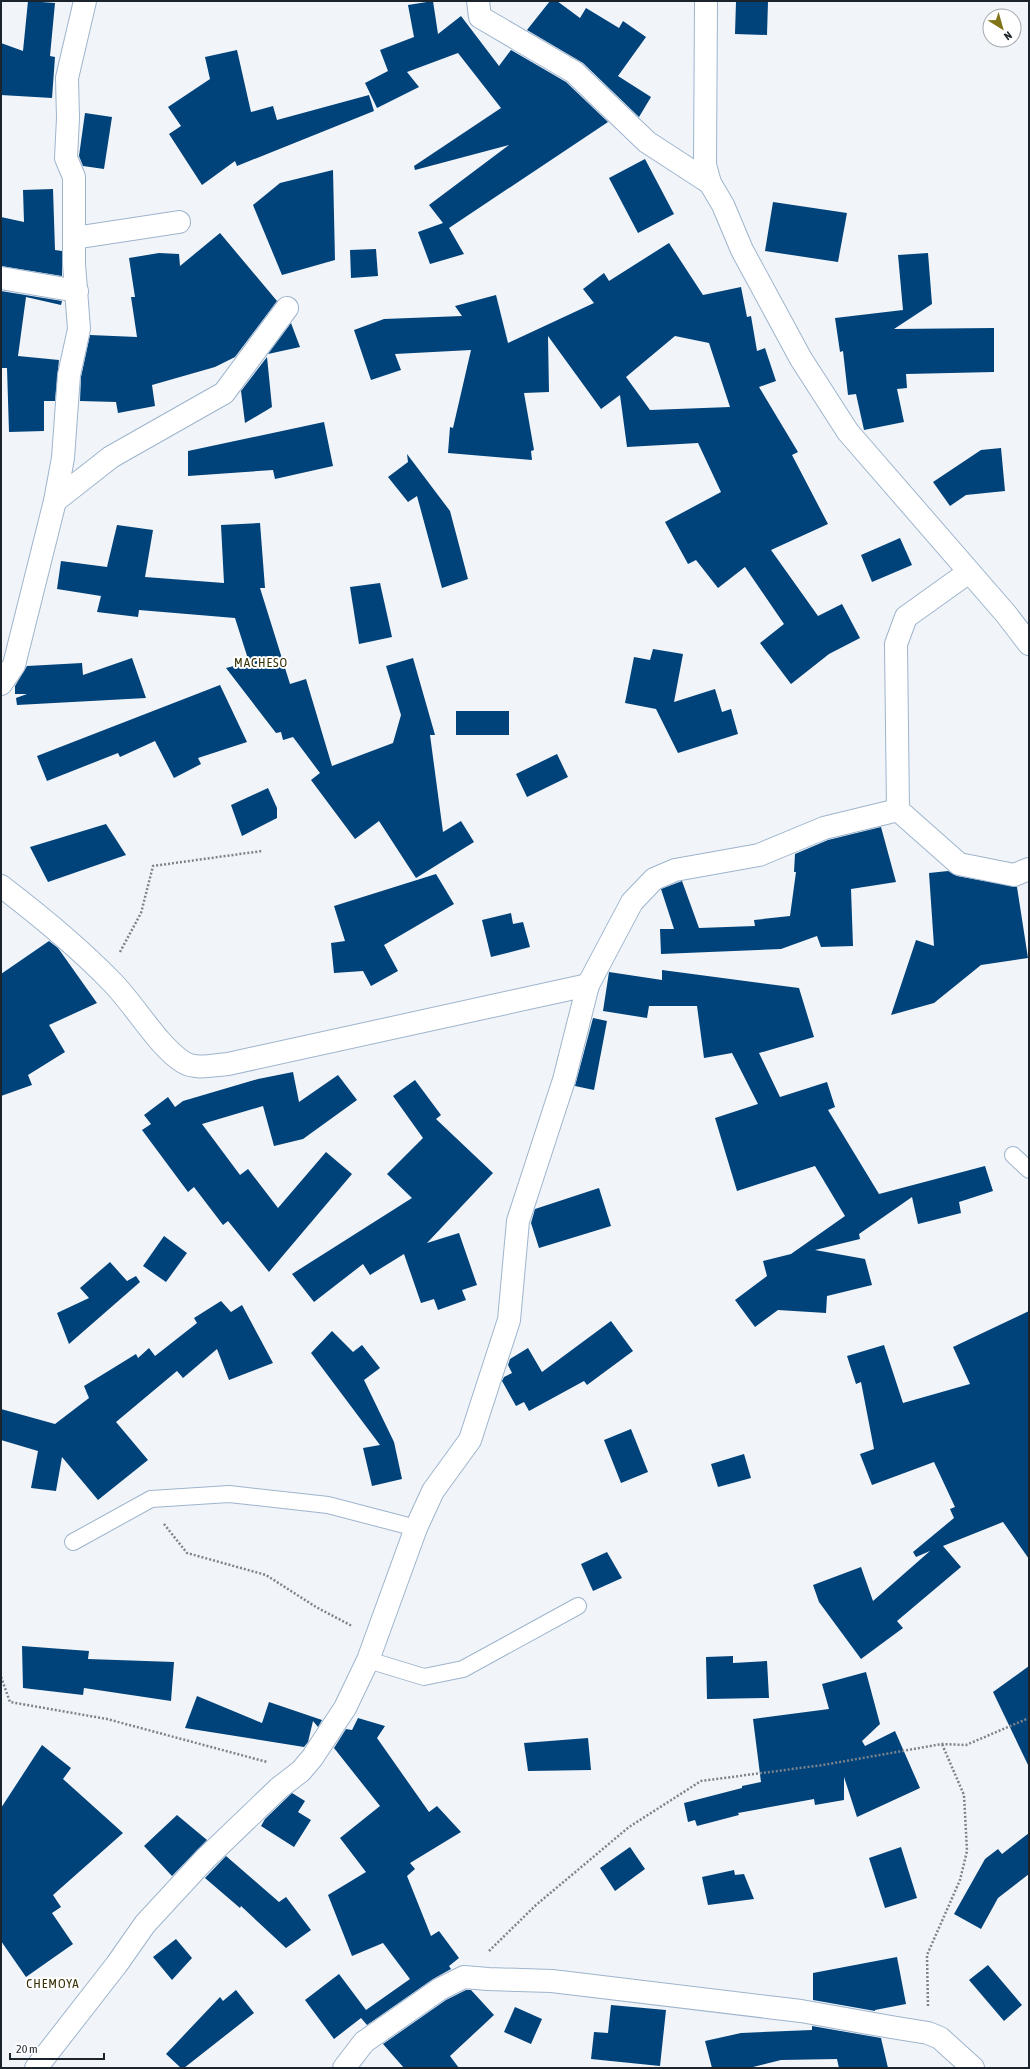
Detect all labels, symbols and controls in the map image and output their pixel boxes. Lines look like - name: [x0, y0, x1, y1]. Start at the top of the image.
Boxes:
- north arrow: [982, 8, 1022, 48]
- text: N: [1002, 29, 1014, 43]
- district label: MACHESO: [234, 655, 288, 670]
- district label: CHEMOYA: [26, 1976, 80, 1991]
- scale bar: [10, 2035, 104, 2061]
- text: 20 m: [16, 2042, 38, 2056]

